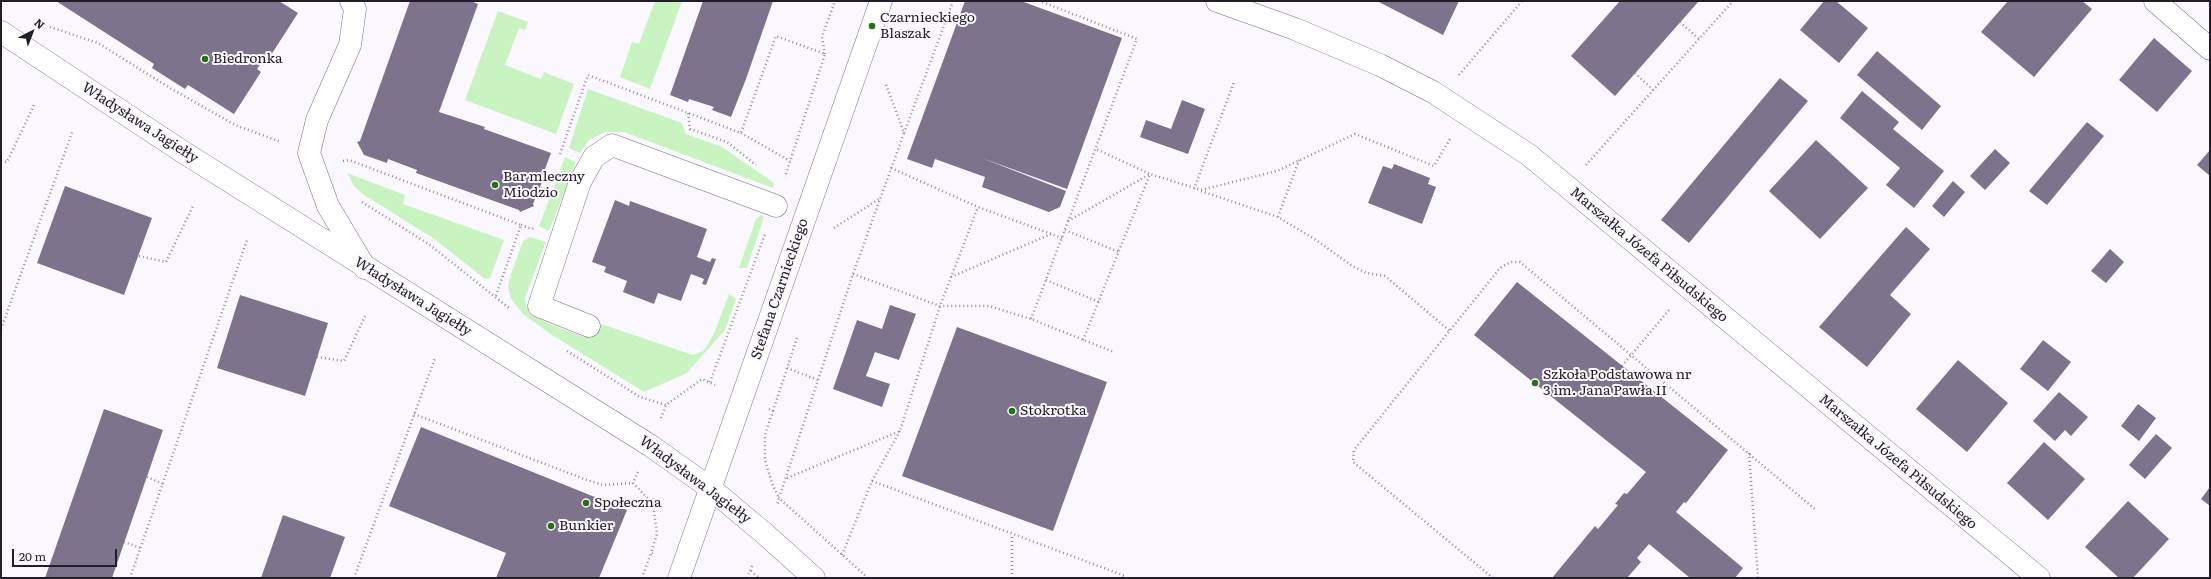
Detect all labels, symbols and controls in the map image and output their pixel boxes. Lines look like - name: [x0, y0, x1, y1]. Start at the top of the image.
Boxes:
- place label: Czarnieckiego Blaszak: [880, 10, 975, 42]
- north arrow: [12, 12, 52, 52]
- text: N: [31, 14, 49, 32]
- marker: Czarnieckiego Blaszak: [867, 21, 877, 31]
- place label: Biedronka: [213, 51, 283, 67]
- marker: Biedronka: [200, 54, 210, 64]
- street label: Władysława Jagiełły: [79, 79, 201, 167]
- place label: Bar mleczny Miodzio: [503, 169, 585, 202]
- marker: Bar mleczny Miodzio: [490, 180, 500, 190]
- street label: Marszałka Józefa Piłsudskiego: [1567, 184, 1731, 326]
- street label: Stefana Czarnieckiego: [748, 216, 812, 362]
- street label: Władysława Jagiełły: [351, 254, 475, 340]
- place label: Szkoła Podstawowa nr 3 im. Jana Pawła II: [1543, 367, 1691, 400]
- marker: Szkoła Podstawowa nr 3 im. Jana Pawła II: [1530, 378, 1540, 388]
- street label: Marszałka Józefa Piłsudskiego: [1816, 391, 1980, 533]
- place label: Stokrotka: [1020, 403, 1086, 419]
- marker: Stokrotka: [1007, 406, 1017, 416]
- street label: Władysława Jagiełły: [636, 433, 754, 527]
- place label: Społeczna: [594, 495, 661, 511]
- marker: Społeczna: [581, 498, 591, 508]
- place label: Bunkier: [559, 518, 613, 534]
- marker: Bunkier: [546, 521, 556, 531]
- scale bar: [14, 541, 119, 567]
- text: 20 m: [19, 547, 46, 565]

